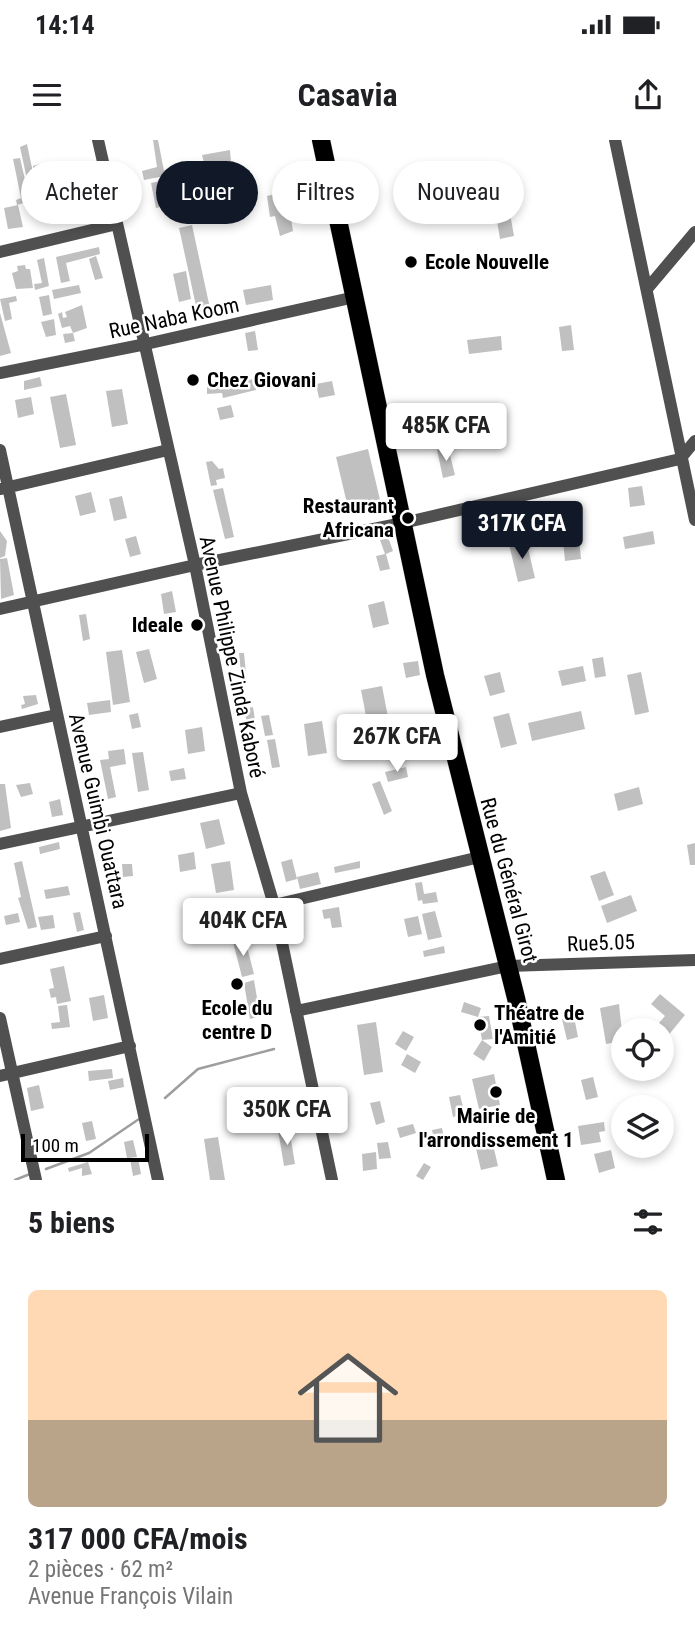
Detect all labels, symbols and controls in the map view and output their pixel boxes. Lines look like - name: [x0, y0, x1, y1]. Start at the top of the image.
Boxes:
- text: 14:14: [35, 10, 95, 40]
- icon: menu: [28, 76, 66, 114]
- text: Casavia: [297, 76, 398, 114]
- icon: share: [629, 76, 667, 114]
- chip: Acheter: [21, 161, 142, 224]
- chip: Louer: [156, 161, 258, 224]
- chip: Filtres: [272, 161, 379, 224]
- chip: Nouveau: [393, 161, 524, 224]
- place label: Ecole Nouvelle: [425, 250, 549, 274]
- marker: Ecole Nouvelle: [403, 254, 419, 270]
- street label: Rue Naba Koom: [107, 293, 241, 343]
- place label: Chez Giovani: [207, 368, 316, 392]
- marker: Chez Giovani: [185, 372, 201, 388]
- pin: 485K CFA: [374, 404, 518, 463]
- text: 485K CFA: [402, 412, 490, 439]
- place label: Restaurant Africana: [303, 494, 394, 542]
- pin: 317K CFA: [450, 502, 594, 561]
- marker: Restaurant Africana: [400, 510, 416, 526]
- text: 317K CFA: [478, 510, 566, 537]
- street label: Avenue Philippe Zinda Kaboré: [195, 534, 269, 780]
- place label: Ideale: [132, 613, 183, 637]
- marker: Ideale: [189, 617, 205, 633]
- street label: Avenue Guimbi Ouattara: [64, 711, 132, 911]
- pin: 267K CFA: [325, 714, 469, 774]
- text: 267K CFA: [353, 723, 441, 750]
- street label: Rue du Général Girot: [475, 795, 543, 965]
- pin: 404K CFA: [171, 898, 315, 958]
- text: 404K CFA: [199, 907, 287, 934]
- street label: Rue5.05: [567, 930, 635, 956]
- marker: Ecole du centre D: [229, 976, 245, 992]
- place label: Ecole du centre D: [201, 996, 273, 1044]
- place label: Théatre de l'Amitié: [494, 1001, 584, 1049]
- marker: Théatre de l'Amitié: [472, 1017, 488, 1033]
- map controls: [611, 1018, 674, 1158]
- button: locate: [611, 1018, 674, 1081]
- marker: Mairie de l'arrondissement 1: [488, 1084, 504, 1100]
- pin: 350K CFA: [215, 1088, 359, 1147]
- button: layers: [611, 1095, 674, 1158]
- text: 350K CFA: [243, 1096, 331, 1123]
- place label: Mairie de l'arrondissement 1: [418, 1104, 574, 1152]
- scale bar: [21, 1131, 149, 1163]
- text: 100 m: [32, 1134, 79, 1157]
- icon: filters: [629, 1203, 667, 1241]
- text: 5 biens: [28, 1205, 115, 1240]
- icon: home: [285, 1335, 411, 1461]
- text: 317 000 CFA/mois: [28, 1521, 248, 1556]
- text: 2 pièces · 62 m²: [28, 1556, 173, 1583]
- text: Avenue François Vilain: [28, 1583, 233, 1610]

